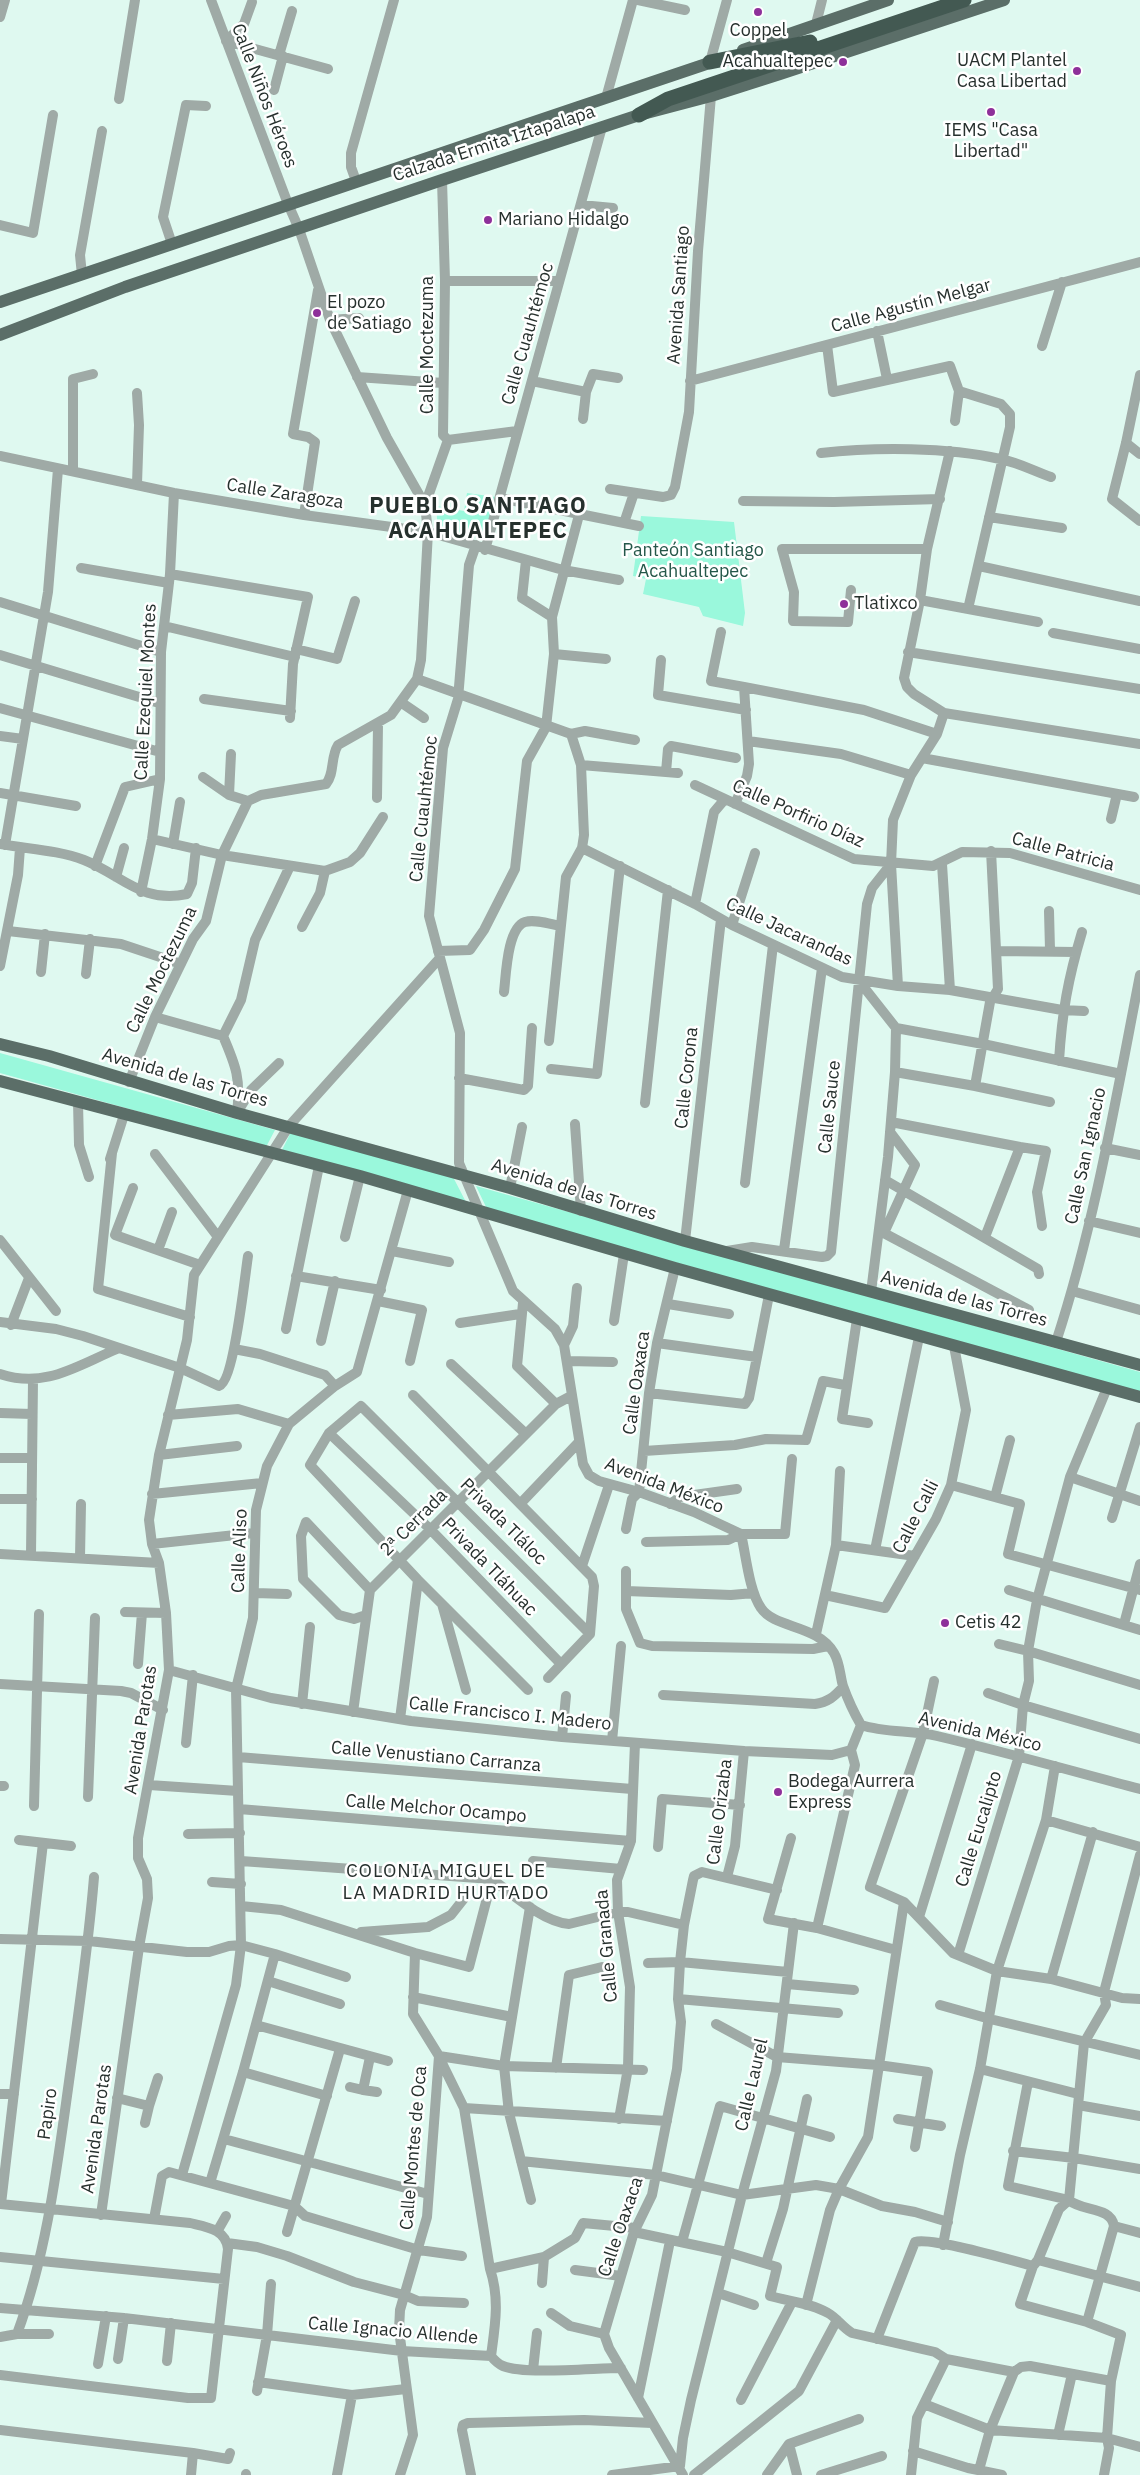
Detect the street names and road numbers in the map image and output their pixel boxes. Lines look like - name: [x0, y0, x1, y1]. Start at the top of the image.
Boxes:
- street label: Calle Niños Héroes: [226, 21, 302, 171]
- street label: Calzada Ermita Iztapalapa: [390, 101, 598, 187]
- street label: Avenida Santiago: [663, 225, 695, 365]
- street label: Calle Cuauhtémoc: [497, 260, 559, 408]
- street label: Calle Agustín Melgar: [829, 274, 993, 338]
- street label: Calle Moctezuma: [417, 276, 439, 414]
- street label: Calle Zaragoza: [225, 474, 345, 514]
- street label: Calle Ezequiel Montes: [131, 603, 161, 781]
- street label: Calle Cuauhtémoc: [406, 735, 442, 883]
- street label: Calle Porfirio Díaz: [729, 775, 867, 853]
- street label: Calle Patricia: [1009, 828, 1117, 876]
- street label: Calle Jacarandas: [722, 893, 856, 971]
- street label: Calle Moctezuma: [122, 903, 202, 1037]
- street label: Calle Corona: [671, 1026, 703, 1130]
- street label: Avenida de las Torres: [99, 1044, 271, 1112]
- street label: Calle Sauce: [814, 1059, 846, 1155]
- street label: Calle San Ignacio: [1061, 1086, 1111, 1226]
- street label: Avenida de las Torres: [489, 1155, 659, 1225]
- street label: Avenida de las Torres: [878, 1266, 1050, 1332]
- street label: Calle Oaxaca: [619, 1330, 655, 1436]
- street label: Avenida México: [601, 1453, 727, 1519]
- street label: Privada Tláloc: [455, 1474, 551, 1570]
- street label: Calle Calli: [888, 1477, 944, 1557]
- street label: 2ª Cerrada: [376, 1485, 452, 1561]
- street label: Calle Aliso: [228, 1508, 252, 1594]
- street label: Privada Tláhuac: [437, 1513, 541, 1621]
- street label: Avenida Parotas: [120, 1664, 162, 1796]
- street label: Calle Francisco I. Madero: [408, 1693, 612, 1735]
- street label: Avenida México: [916, 1707, 1044, 1757]
- street label: Calle Venustiano Carranza: [330, 1737, 542, 1777]
- street label: Calle Orizaba: [703, 1758, 737, 1866]
- street label: Calle Eucalipto: [951, 1768, 1007, 1890]
- street label: Calle Melchor Ocampo: [344, 1790, 528, 1828]
- street label: Calle Granada: [591, 1889, 623, 2003]
- street label: Calle Laurel: [731, 2036, 773, 2134]
- street label: Avenida Parotas: [77, 2063, 117, 2195]
- street label: Calle Montes de Oca: [396, 2065, 432, 2231]
- street label: Papiro: [34, 2087, 62, 2141]
- street label: Calle Oaxaca: [594, 2174, 648, 2280]
- street label: Calle Ignacio Allende: [307, 2313, 479, 2349]

